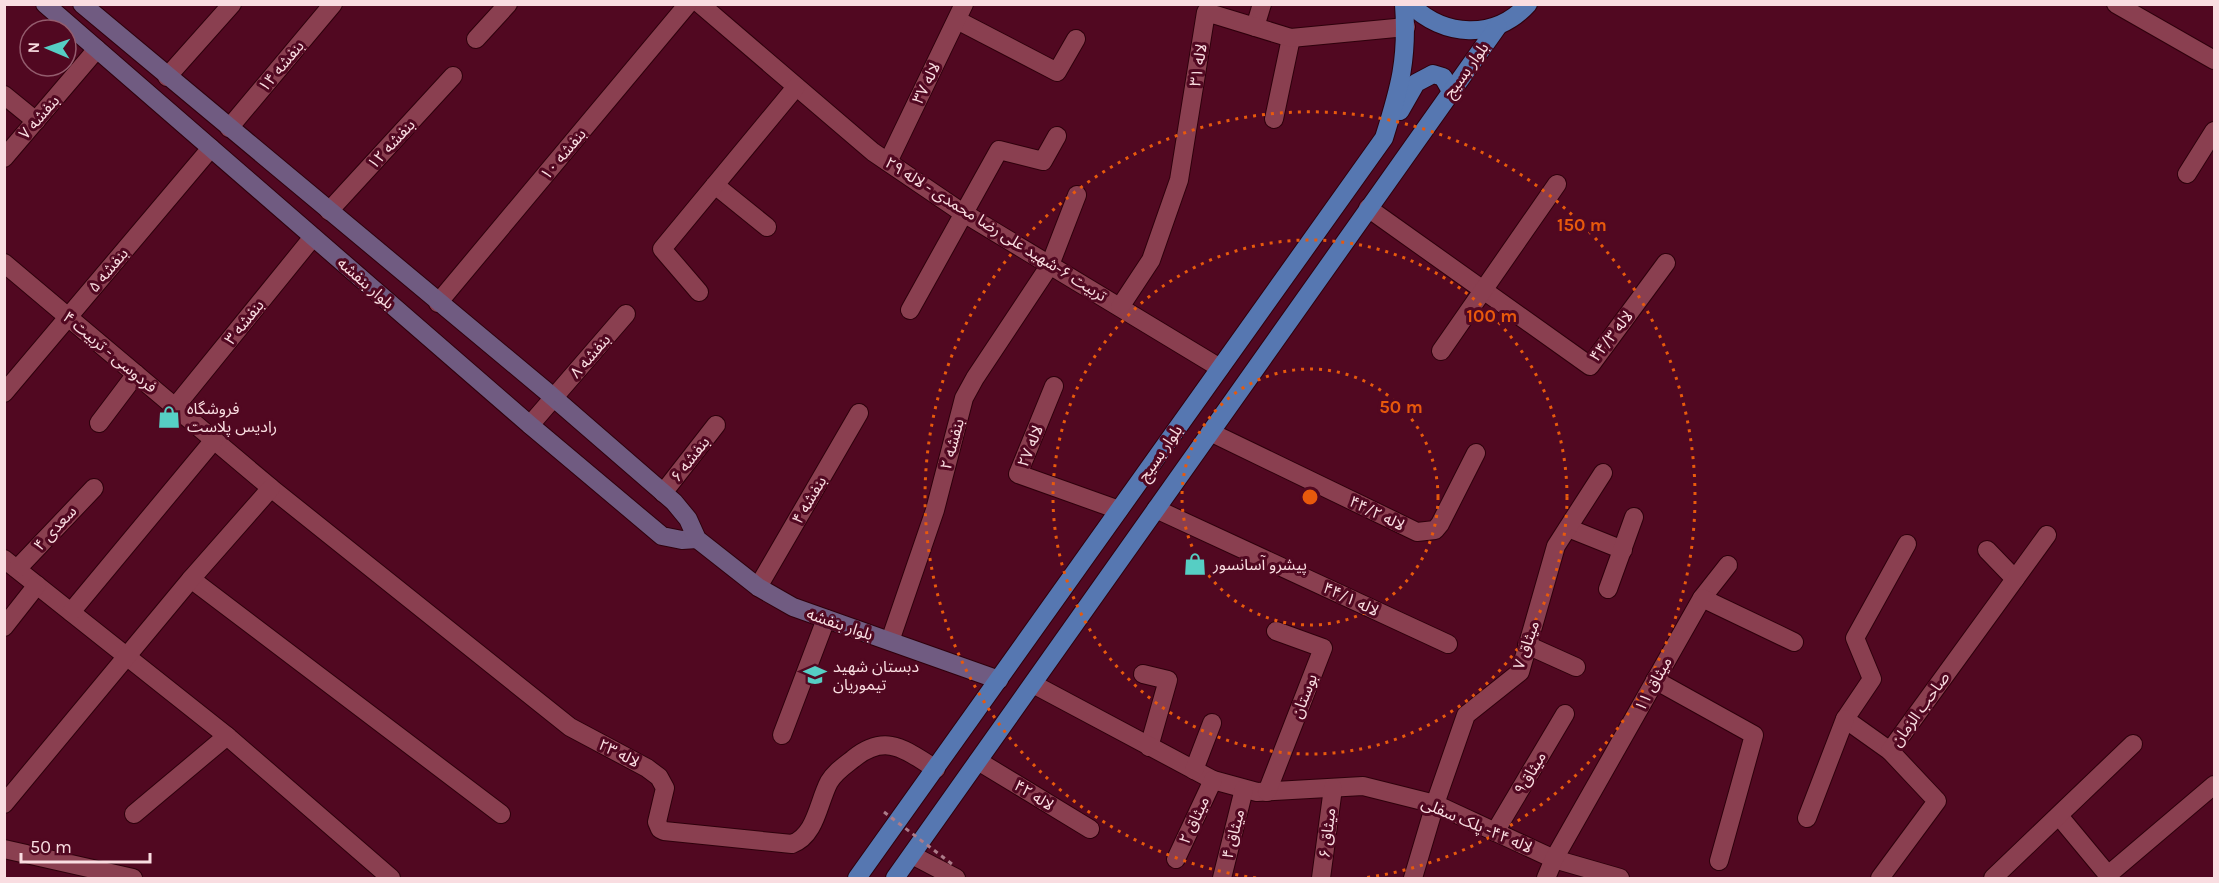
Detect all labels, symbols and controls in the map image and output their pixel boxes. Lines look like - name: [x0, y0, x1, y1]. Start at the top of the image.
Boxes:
- north arrow: [18, 18, 78, 78]
- street label: بنفشه ۱۴: [254, 36, 308, 96]
- street label: بلوار بسیج: [1439, 38, 1495, 103]
- text: N: [24, 41, 43, 54]
- street label: لاله ۳۱: [1185, 42, 1211, 88]
- street label: لاله ۳۷: [908, 59, 944, 107]
- street label: بنفشه ۷: [15, 91, 63, 143]
- street label: بنفشه ۱۲: [363, 115, 419, 173]
- street label: بنفشه ۱۰: [536, 124, 590, 184]
- street label: تربیت ۶-شهید علی رضا محمدی - لاله ۲۹: [882, 153, 1111, 305]
- text: 150 m: [1557, 214, 1607, 236]
- street label: بنفشه ۵: [84, 244, 132, 296]
- street label: بلوار بنفشه: [334, 253, 398, 313]
- street label: بنفشه ۳: [220, 296, 268, 348]
- text: 100 m: [1467, 305, 1517, 327]
- street label: فردوسی - تربیت ۴: [59, 307, 161, 397]
- street label: لاله ۴۴/۳: [1585, 307, 1637, 365]
- street label: بنفشه ۸: [566, 330, 614, 382]
- text: 50 m: [1379, 396, 1423, 418]
- place label: فروشگاه رادیس پلاست: [187, 399, 277, 437]
- shop icon: فروشگاه رادیس پلاست: [156, 404, 182, 430]
- street label: بنفشه ۲: [936, 416, 968, 472]
- street label: بلوار بسیج: [1134, 421, 1189, 487]
- street label: لاله ۲۷: [1013, 422, 1047, 470]
- street label: بنفشه ۶: [666, 433, 714, 485]
- street label: بنفشه ۴: [788, 473, 830, 527]
- centre of rings: [1300, 487, 1320, 507]
- street label: لاله ۴۴/۲: [1346, 491, 1408, 535]
- street label: سعدی ۴: [29, 502, 81, 554]
- shop icon: پیشرو آسانسور: [1182, 551, 1208, 577]
- place label: پیشرو آسانسور: [1212, 555, 1307, 575]
- street label: لاله ۴۴/۱: [1320, 578, 1382, 620]
- street label: بلوار بنفشه: [804, 604, 876, 644]
- street label: میثاق ۷: [1509, 618, 1543, 672]
- street label: میثاق ۱۱: [1630, 653, 1676, 715]
- place label: دبستان شهید تیموریان: [833, 657, 919, 694]
- school or university icon: دبستان شهید تیموریان: [802, 662, 828, 688]
- street label: صاحب الزمان: [1887, 668, 1953, 750]
- street label: بوستان: [1287, 671, 1321, 721]
- street label: لاله ۲۳: [595, 735, 643, 771]
- street label: میثاق۹: [1510, 748, 1550, 798]
- street label: لاله ۴۲: [1011, 775, 1057, 815]
- street label: میثاق ۲: [1175, 793, 1213, 847]
- street label: لاله ۴۴- پلک سفلی: [1418, 793, 1535, 858]
- street label: میثاق ۴: [1218, 807, 1248, 861]
- street label: میثاق ۶: [1315, 807, 1339, 859]
- scale bar: [21, 826, 150, 864]
- text: 50 m: [30, 836, 72, 858]

